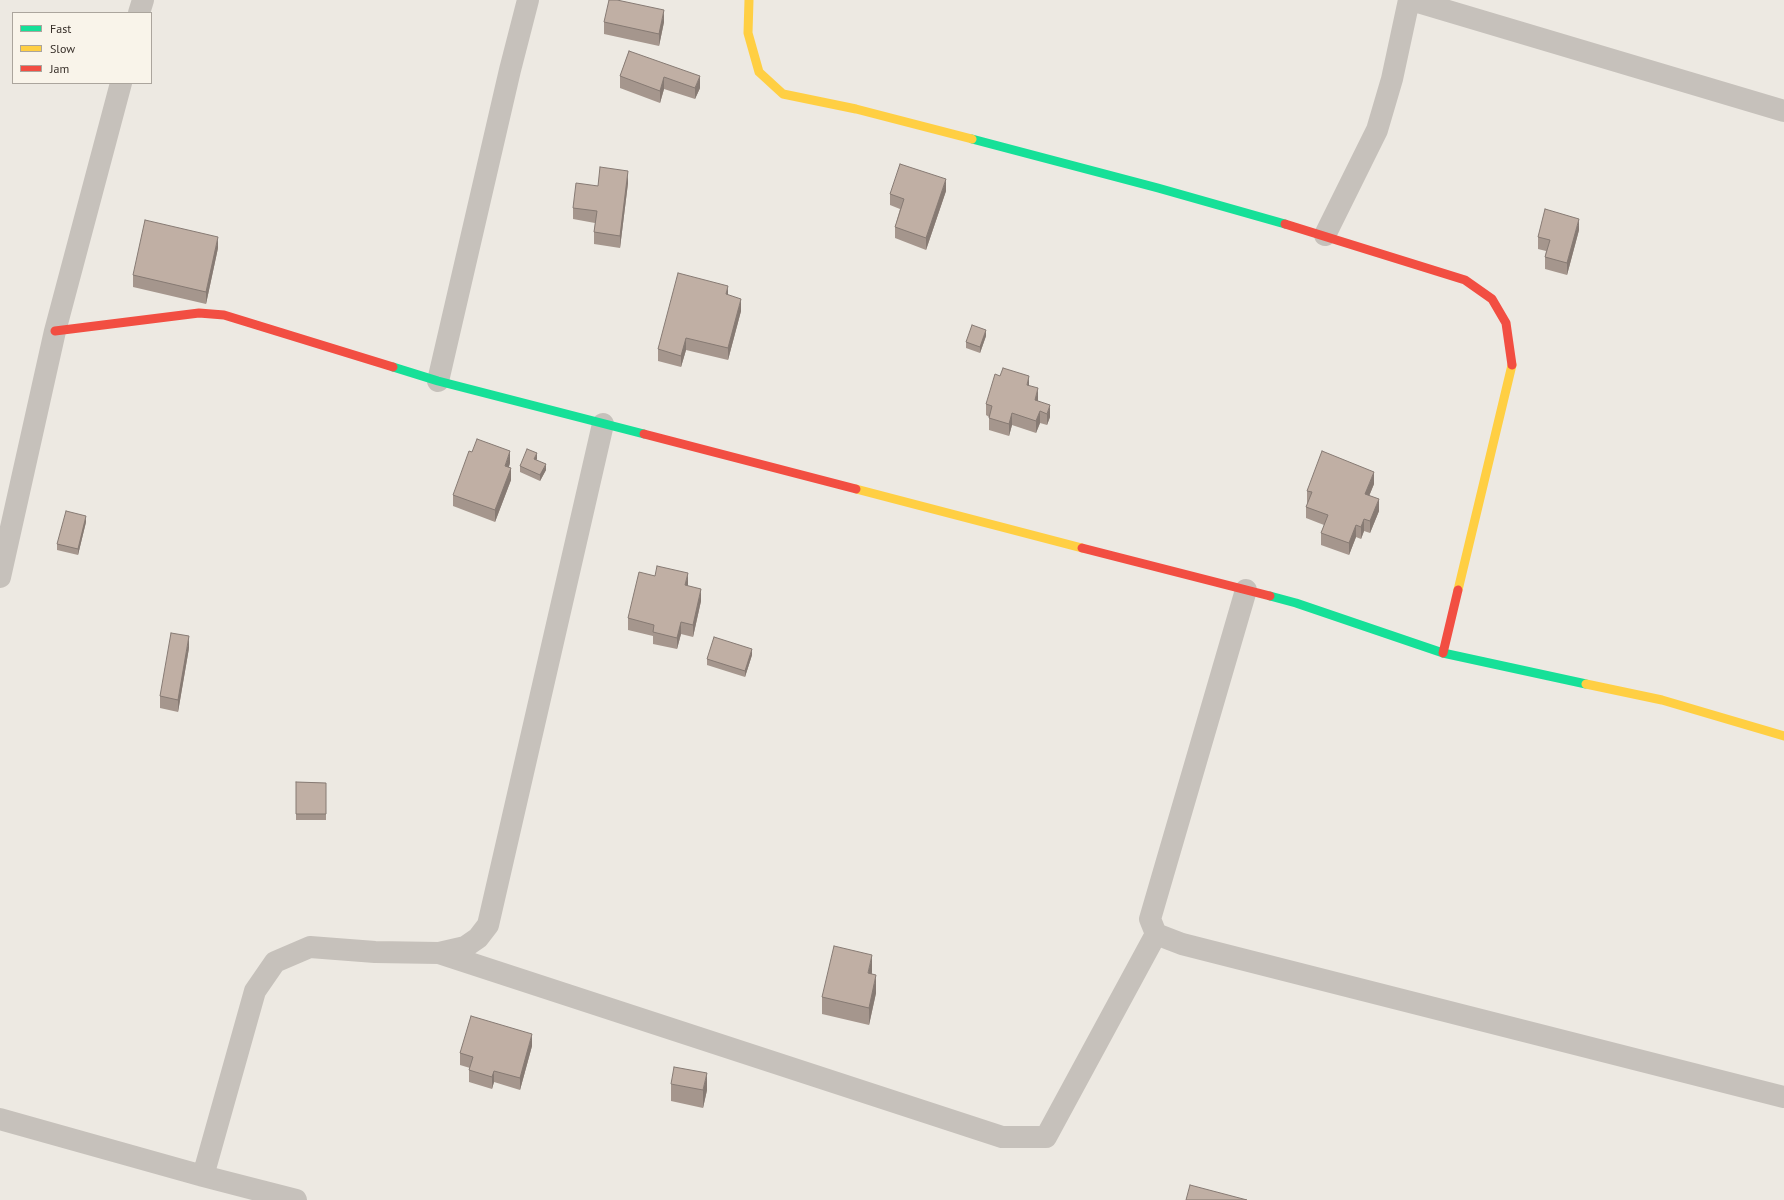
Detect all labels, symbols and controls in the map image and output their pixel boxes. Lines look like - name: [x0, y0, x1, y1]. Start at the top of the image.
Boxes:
- legend: [12, 12, 152, 84]
- text: Fast: [50, 21, 71, 36]
- text: Slow: [50, 41, 75, 56]
- text: Jam: [50, 61, 69, 76]

